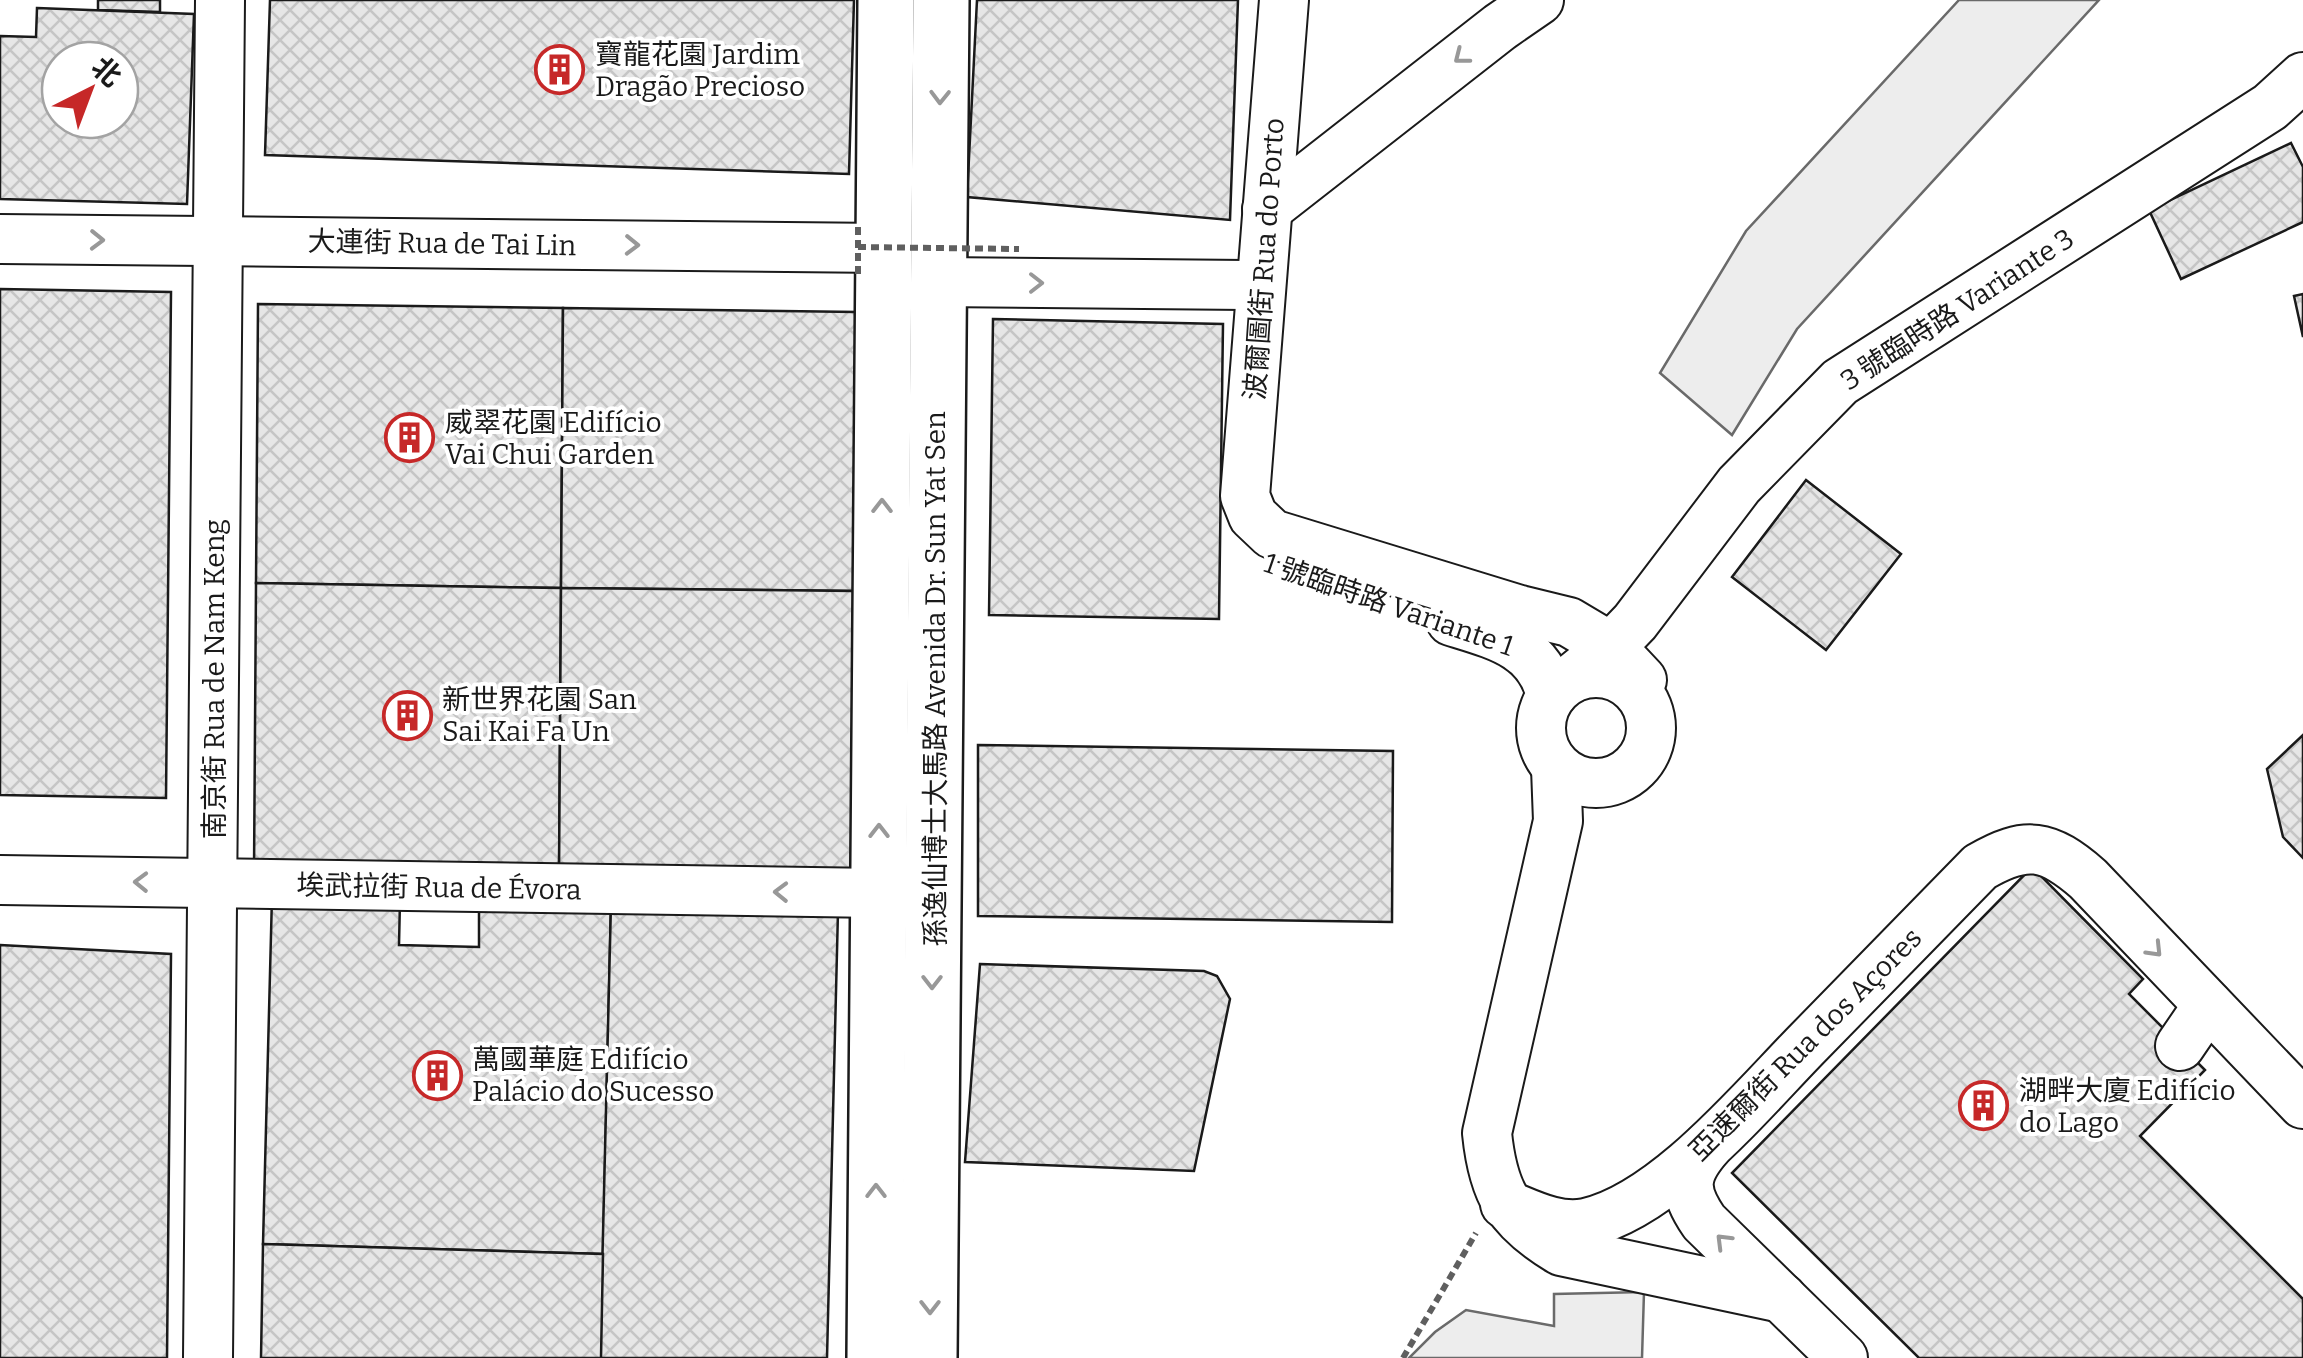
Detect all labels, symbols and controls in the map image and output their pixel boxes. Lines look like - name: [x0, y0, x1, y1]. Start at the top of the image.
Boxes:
- place label: 寶龍花園 Jardim Dragão Precioso: [595, 38, 805, 103]
- north arrow: [40, 40, 140, 140]
- building icon: 寶龍花園 Jardim Dragão Precioso: [534, 44, 586, 96]
- one-way arrow: [1454, 46, 1472, 63]
- text: 北: [85, 50, 128, 93]
- one-way arrow: [929, 90, 951, 106]
- street label: 波爾圖街 Rua do Porto: [1238, 117, 1291, 401]
- street label: 3 號臨時路 Variante 3: [1835, 222, 2080, 397]
- street label: 大連街 Rua de Tai Lin: [307, 225, 577, 262]
- one-way arrow: [90, 229, 106, 251]
- one-way arrow: [626, 234, 641, 256]
- one-way arrow: [1028, 273, 1044, 294]
- place label: 威翠花園 Edifício Vai Chui Garden: [445, 406, 662, 471]
- street label: 孫逸仙博士大馬路 Avenida Dr. Sun Yat Sen: [919, 411, 952, 947]
- building icon: 威翠花園 Edifício Vai Chui Garden: [384, 412, 436, 464]
- one-way arrow: [871, 497, 893, 512]
- street label: 南京街 Rua de Nam Keng: [198, 519, 231, 839]
- street label: 1 號臨時路 Variante 1: [1260, 546, 1519, 663]
- place label: 新世界花園 San Sai Kai Fa Un: [442, 683, 637, 748]
- building icon: 新世界花園 San Sai Kai Fa Un: [381, 689, 433, 741]
- one-way arrow: [868, 822, 890, 838]
- street label: 埃武拉街 Rua de Évora: [296, 868, 582, 906]
- one-way arrow: [133, 871, 148, 893]
- one-way arrow: [773, 881, 788, 903]
- street label: 亞速爾街 Rua dos Açores: [1682, 921, 1928, 1167]
- one-way arrow: [2143, 938, 2161, 957]
- one-way arrow: [922, 975, 943, 991]
- place label: 萬國華庭 Edifício Palácio do Sucesso: [472, 1043, 714, 1108]
- building icon: 萬國華庭 Edifício Palácio do Sucesso: [411, 1049, 463, 1101]
- place label: 湖畔大廈 Edifício do Lago: [2019, 1074, 2236, 1139]
- building icon: 湖畔大廈 Edifício do Lago: [1958, 1080, 2010, 1132]
- one-way arrow: [865, 1182, 887, 1198]
- one-way arrow: [1717, 1234, 1735, 1252]
- one-way arrow: [919, 1300, 941, 1316]

